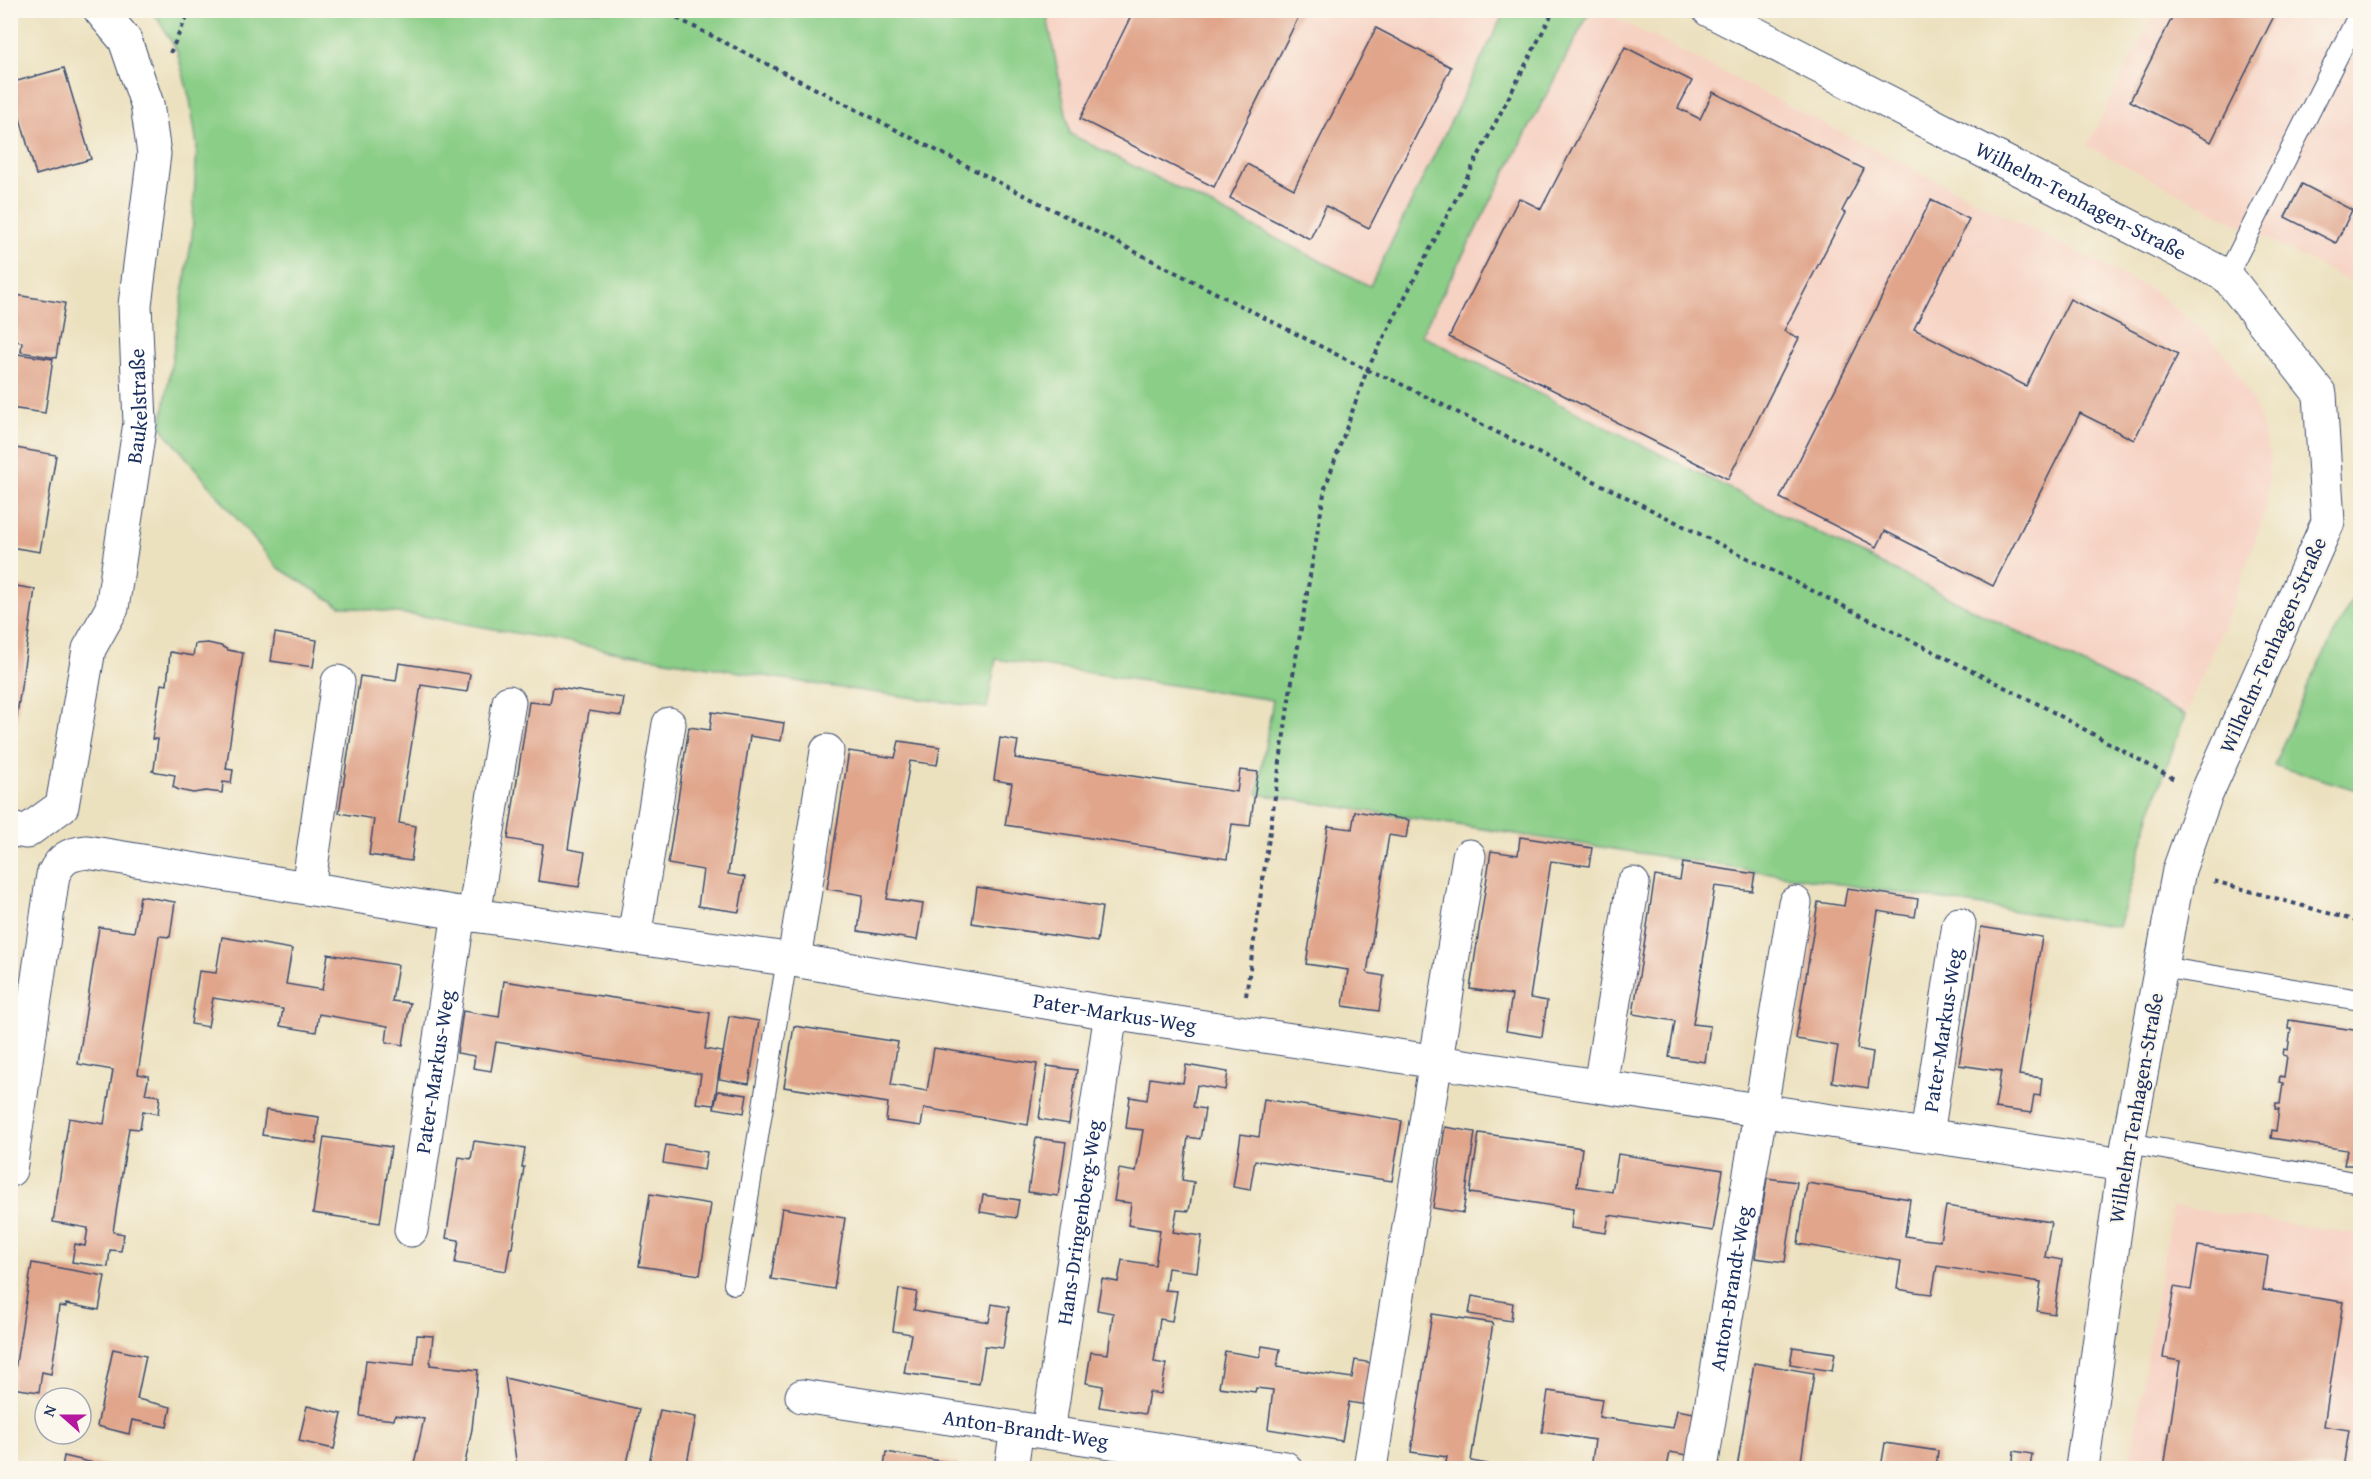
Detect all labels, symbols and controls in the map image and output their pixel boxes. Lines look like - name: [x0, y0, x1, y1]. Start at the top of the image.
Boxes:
- street label: Wilhelm-Tenhagen-Straße: [1970, 133, 2192, 268]
- street label: Baukelstraße: [118, 348, 155, 466]
- street label: Wilhelm-Tenhagen-Straße: [2211, 532, 2334, 758]
- street label: Pater-Markus-Weg: [1915, 946, 1970, 1114]
- street label: Pater-Markus-Weg: [1031, 984, 1199, 1041]
- street label: Pater-Markus-Weg: [407, 987, 462, 1156]
- street label: Wilhelm-Tenhagen-Straße: [2100, 990, 2171, 1226]
- street label: Hans-Dringenberg-Weg: [1048, 1117, 1110, 1327]
- street label: Anton-Brandt-Weg: [1701, 1203, 1759, 1373]
- north arrow: [33, 1386, 93, 1446]
- text: N: [36, 1401, 62, 1420]
- street label: Anton-Brandt-Weg: [941, 1401, 1111, 1457]

